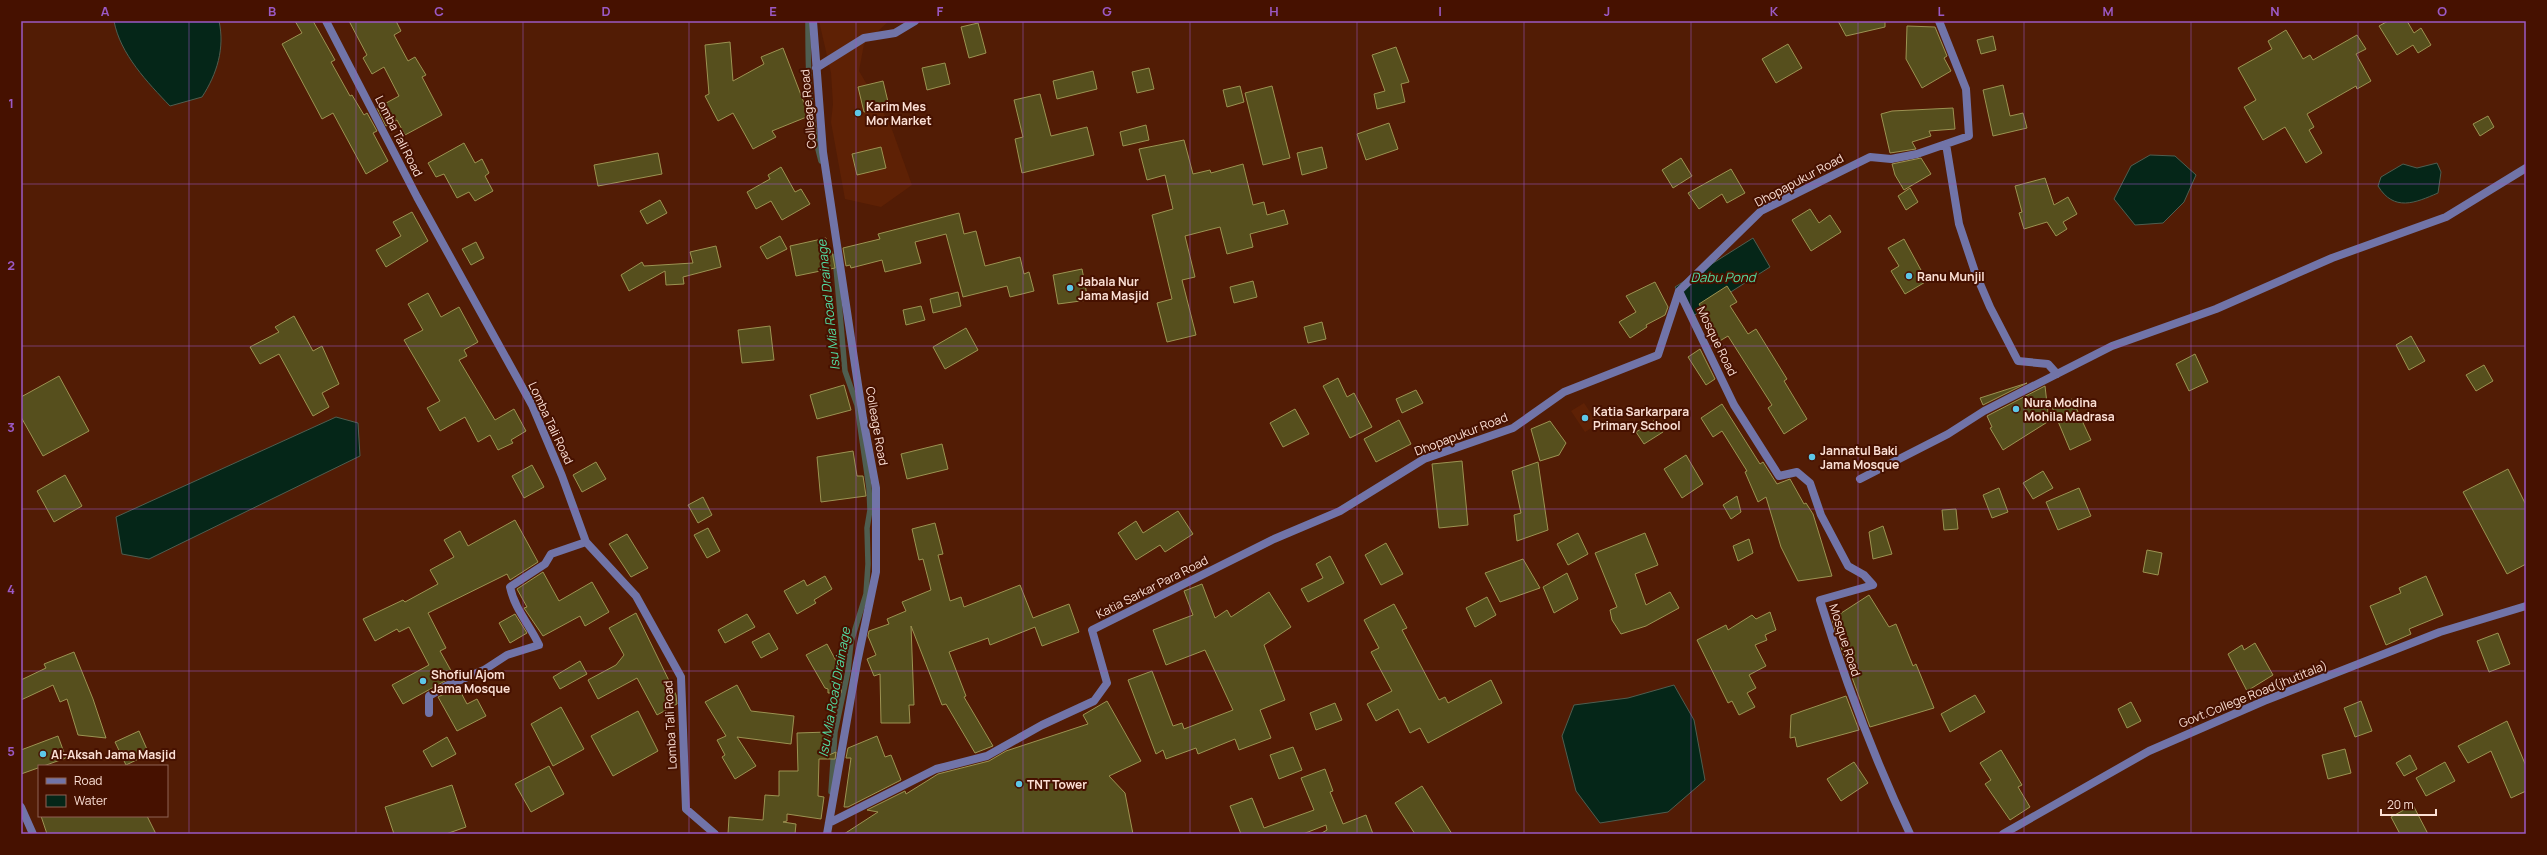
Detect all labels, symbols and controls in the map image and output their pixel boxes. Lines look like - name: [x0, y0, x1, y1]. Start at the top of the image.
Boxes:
- text: A: [101, 2, 110, 20]
- text: B: [268, 2, 276, 20]
- text: C: [434, 2, 444, 20]
- text: D: [601, 2, 611, 20]
- text: E: [769, 2, 777, 20]
- text: F: [937, 2, 944, 20]
- text: G: [1102, 2, 1112, 20]
- text: H: [1269, 2, 1279, 20]
- text: I: [1438, 2, 1442, 20]
- text: J: [1604, 2, 1610, 20]
- text: K: [1770, 2, 1779, 20]
- text: L: [1938, 2, 1945, 20]
- text: M: [2102, 2, 2114, 20]
- text: N: [2270, 2, 2280, 20]
- text: O: [2437, 2, 2447, 20]
- street label: Colleage Road: [796, 69, 820, 149]
- street label: Lomba Tali Road: [371, 92, 427, 180]
- text: 1: [8, 94, 14, 112]
- place label: Karim Mes Mor Market: [866, 98, 932, 129]
- marker: Karim Mes Mor Market: [853, 108, 863, 118]
- street label: Dhopapukur Road: [1752, 149, 1846, 211]
- water label: Isu Mia Road Drainage: [812, 238, 844, 371]
- text: 2: [7, 256, 15, 274]
- water label: Dabu Pond: [1691, 268, 1758, 286]
- place label: Ranu Munjil: [1917, 268, 1985, 285]
- marker: Ranu Munjil: [1904, 271, 1914, 281]
- place label: Jabala Nur Jama Masjid: [1078, 273, 1149, 304]
- marker: Jabala Nur Jama Masjid: [1065, 283, 1075, 293]
- street label: Mosque Road: [1693, 303, 1741, 379]
- street label: Lomba Tali Road: [524, 379, 578, 467]
- street label: Colleage Road: [862, 385, 892, 467]
- place label: Nura Modina Mohila Madrasa: [2024, 394, 2115, 425]
- place label: Katia Sarkarpara Primary School: [1593, 403, 1689, 434]
- marker: Nura Modina Mohila Madrasa: [2011, 404, 2021, 414]
- street label: Dhopapukur Road: [1412, 408, 1510, 460]
- marker: Katia Sarkarpara Primary School: [1580, 413, 1590, 423]
- text: 3: [7, 418, 15, 436]
- place label: Jannatul Baki Jama Mosque: [1820, 442, 1899, 473]
- marker: Jannatul Baki Jama Mosque: [1807, 452, 1817, 462]
- street label: Katia Sarkar Para Road: [1093, 551, 1211, 623]
- text: 4: [7, 580, 15, 598]
- street label: Mosque Road: [1825, 601, 1865, 679]
- water label: Isu Mia Road Drainage: [814, 625, 854, 758]
- street label: Govt.College Road(jhutitala): [2176, 656, 2330, 732]
- place label: Shofiul Ajom Jama Mosque: [431, 666, 510, 697]
- marker: Shofiul Ajom Jama Mosque: [418, 676, 428, 686]
- street label: Lomba Tali Road: [659, 680, 681, 770]
- text: 5: [7, 742, 15, 760]
- place label: Al-Aksah Jama Masjid: [51, 746, 176, 763]
- marker: Al-Aksah Jama Masjid: [38, 749, 48, 759]
- legend: [38, 765, 168, 817]
- text: Road: [74, 772, 102, 789]
- place label: TNT Tower: [1027, 776, 1087, 793]
- marker: TNT Tower: [1014, 779, 1024, 789]
- scale bar: [2381, 791, 2436, 817]
- text: Water: [74, 792, 108, 809]
- text: 20 m: [2387, 796, 2414, 813]

